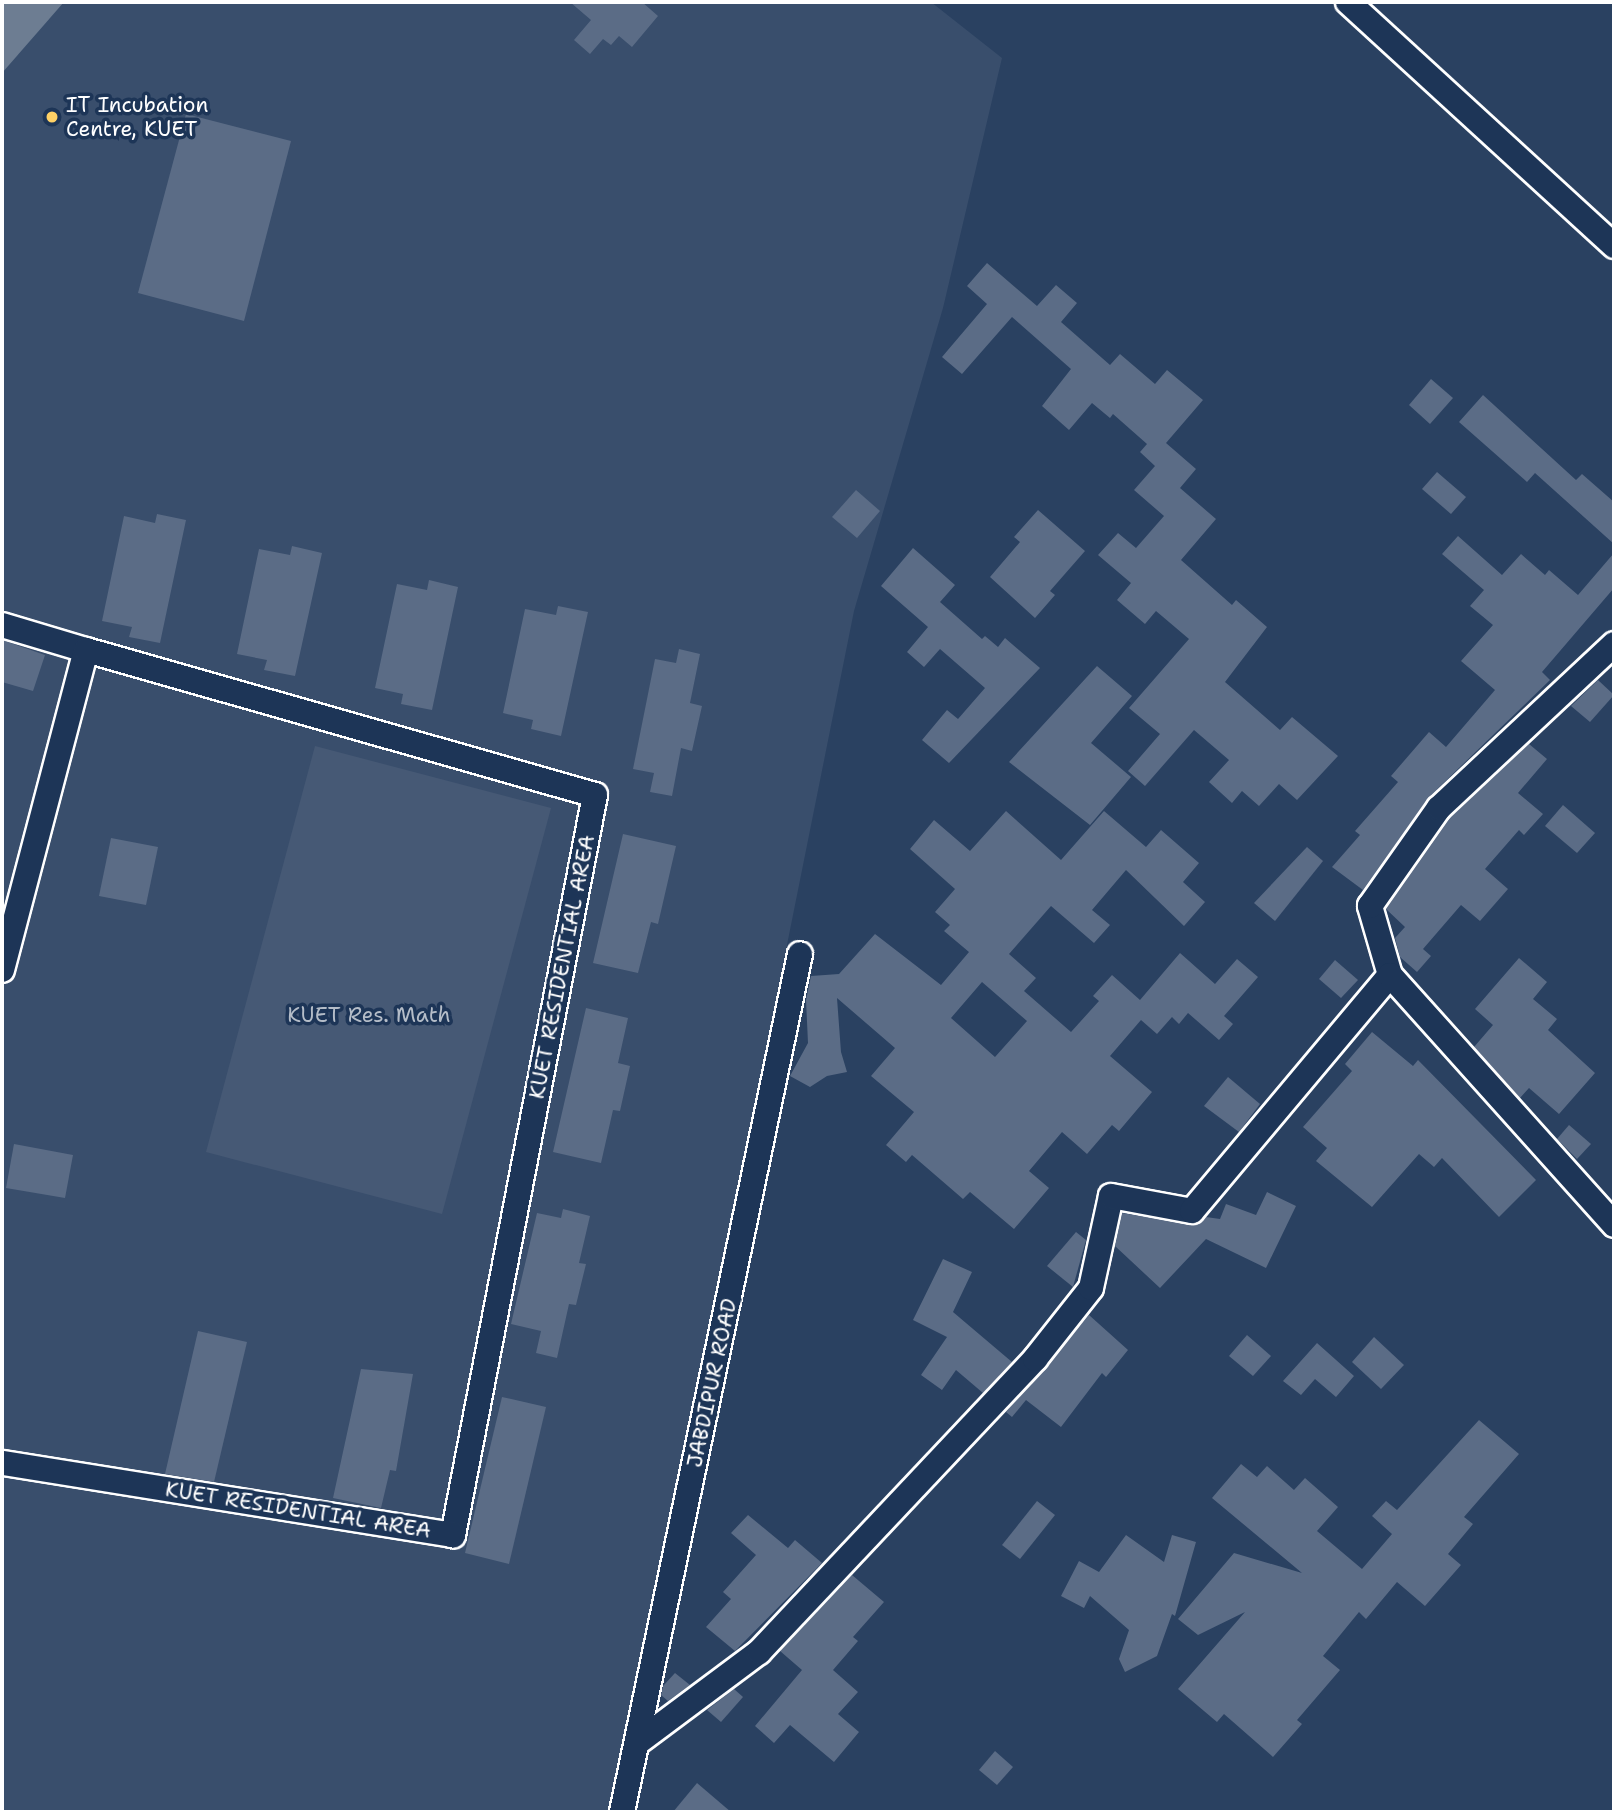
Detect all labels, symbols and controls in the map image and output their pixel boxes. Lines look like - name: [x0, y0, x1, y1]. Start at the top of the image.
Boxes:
- place label: IT Incubation Centre, KUET: [66, 92, 208, 142]
- marker: IT Incubation Centre, KUET: [44, 109, 60, 125]
- street label: KUET RESIDENTIAL AREA: [524, 833, 600, 1101]
- park label: KUET Res. Math: [287, 1002, 451, 1028]
- street label: JABDIPUR ROAD: [682, 1296, 742, 1470]
- street label: KUET RESIDENTIAL AREA: [163, 1477, 433, 1543]

